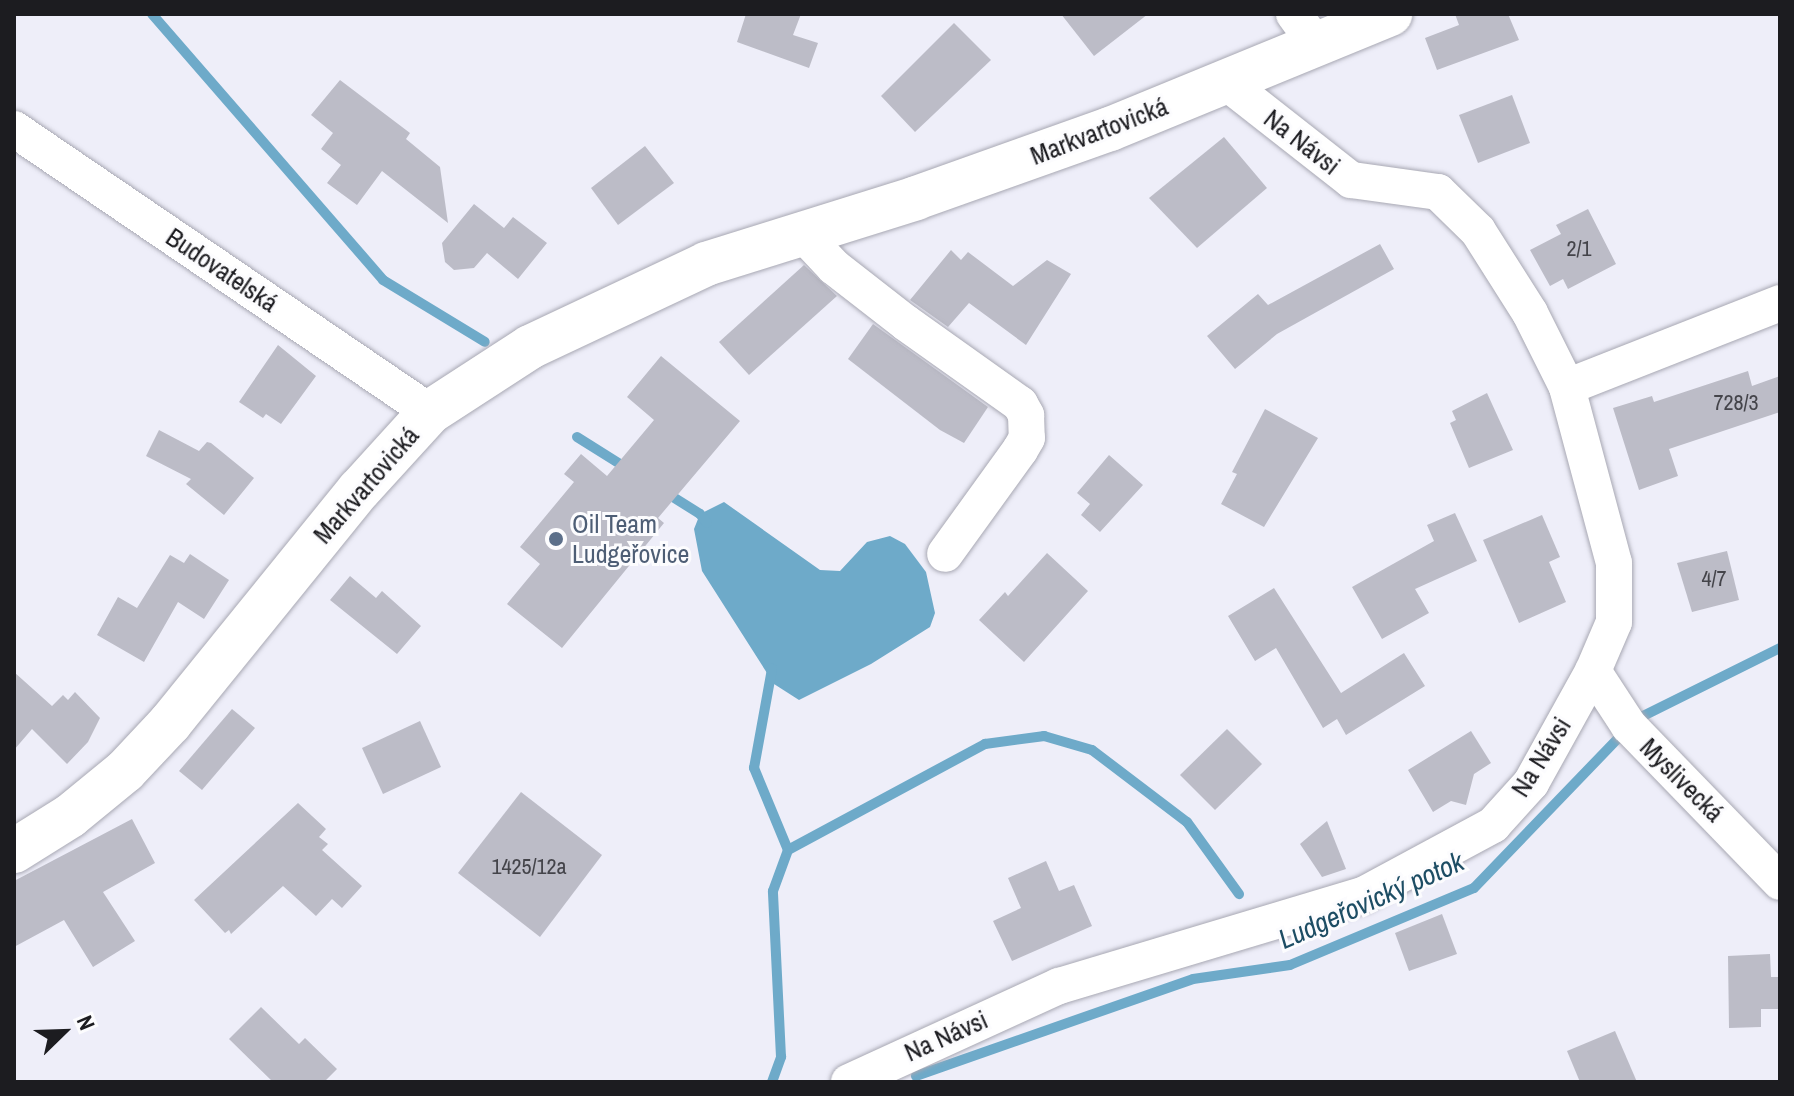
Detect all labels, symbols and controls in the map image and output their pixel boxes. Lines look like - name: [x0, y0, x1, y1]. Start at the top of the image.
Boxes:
- street label: Markvartovická: [1026, 91, 1172, 171]
- street label: Na Návsi: [1258, 103, 1346, 181]
- street label: Budovatelská: [160, 221, 284, 319]
- house number: 2/1: [1566, 236, 1592, 262]
- house number: 728/3: [1713, 390, 1759, 416]
- street label: Markvartovická: [307, 420, 425, 550]
- place label: Oil Team Ludgeřovice: [572, 508, 689, 570]
- marker: Oil Team Ludgeřovice: [547, 530, 565, 548]
- house number: 4/7: [1701, 566, 1727, 592]
- street label: Na Návsi: [1505, 712, 1577, 802]
- street label: Myslivecká: [1634, 732, 1730, 828]
- water label: Ludgeřovický potok: [1273, 844, 1469, 956]
- house number: 1425/12a: [491, 854, 567, 880]
- north arrow: [24, 992, 104, 1072]
- street label: Na Návsi: [900, 1004, 992, 1068]
- text: N: [70, 1011, 102, 1034]

